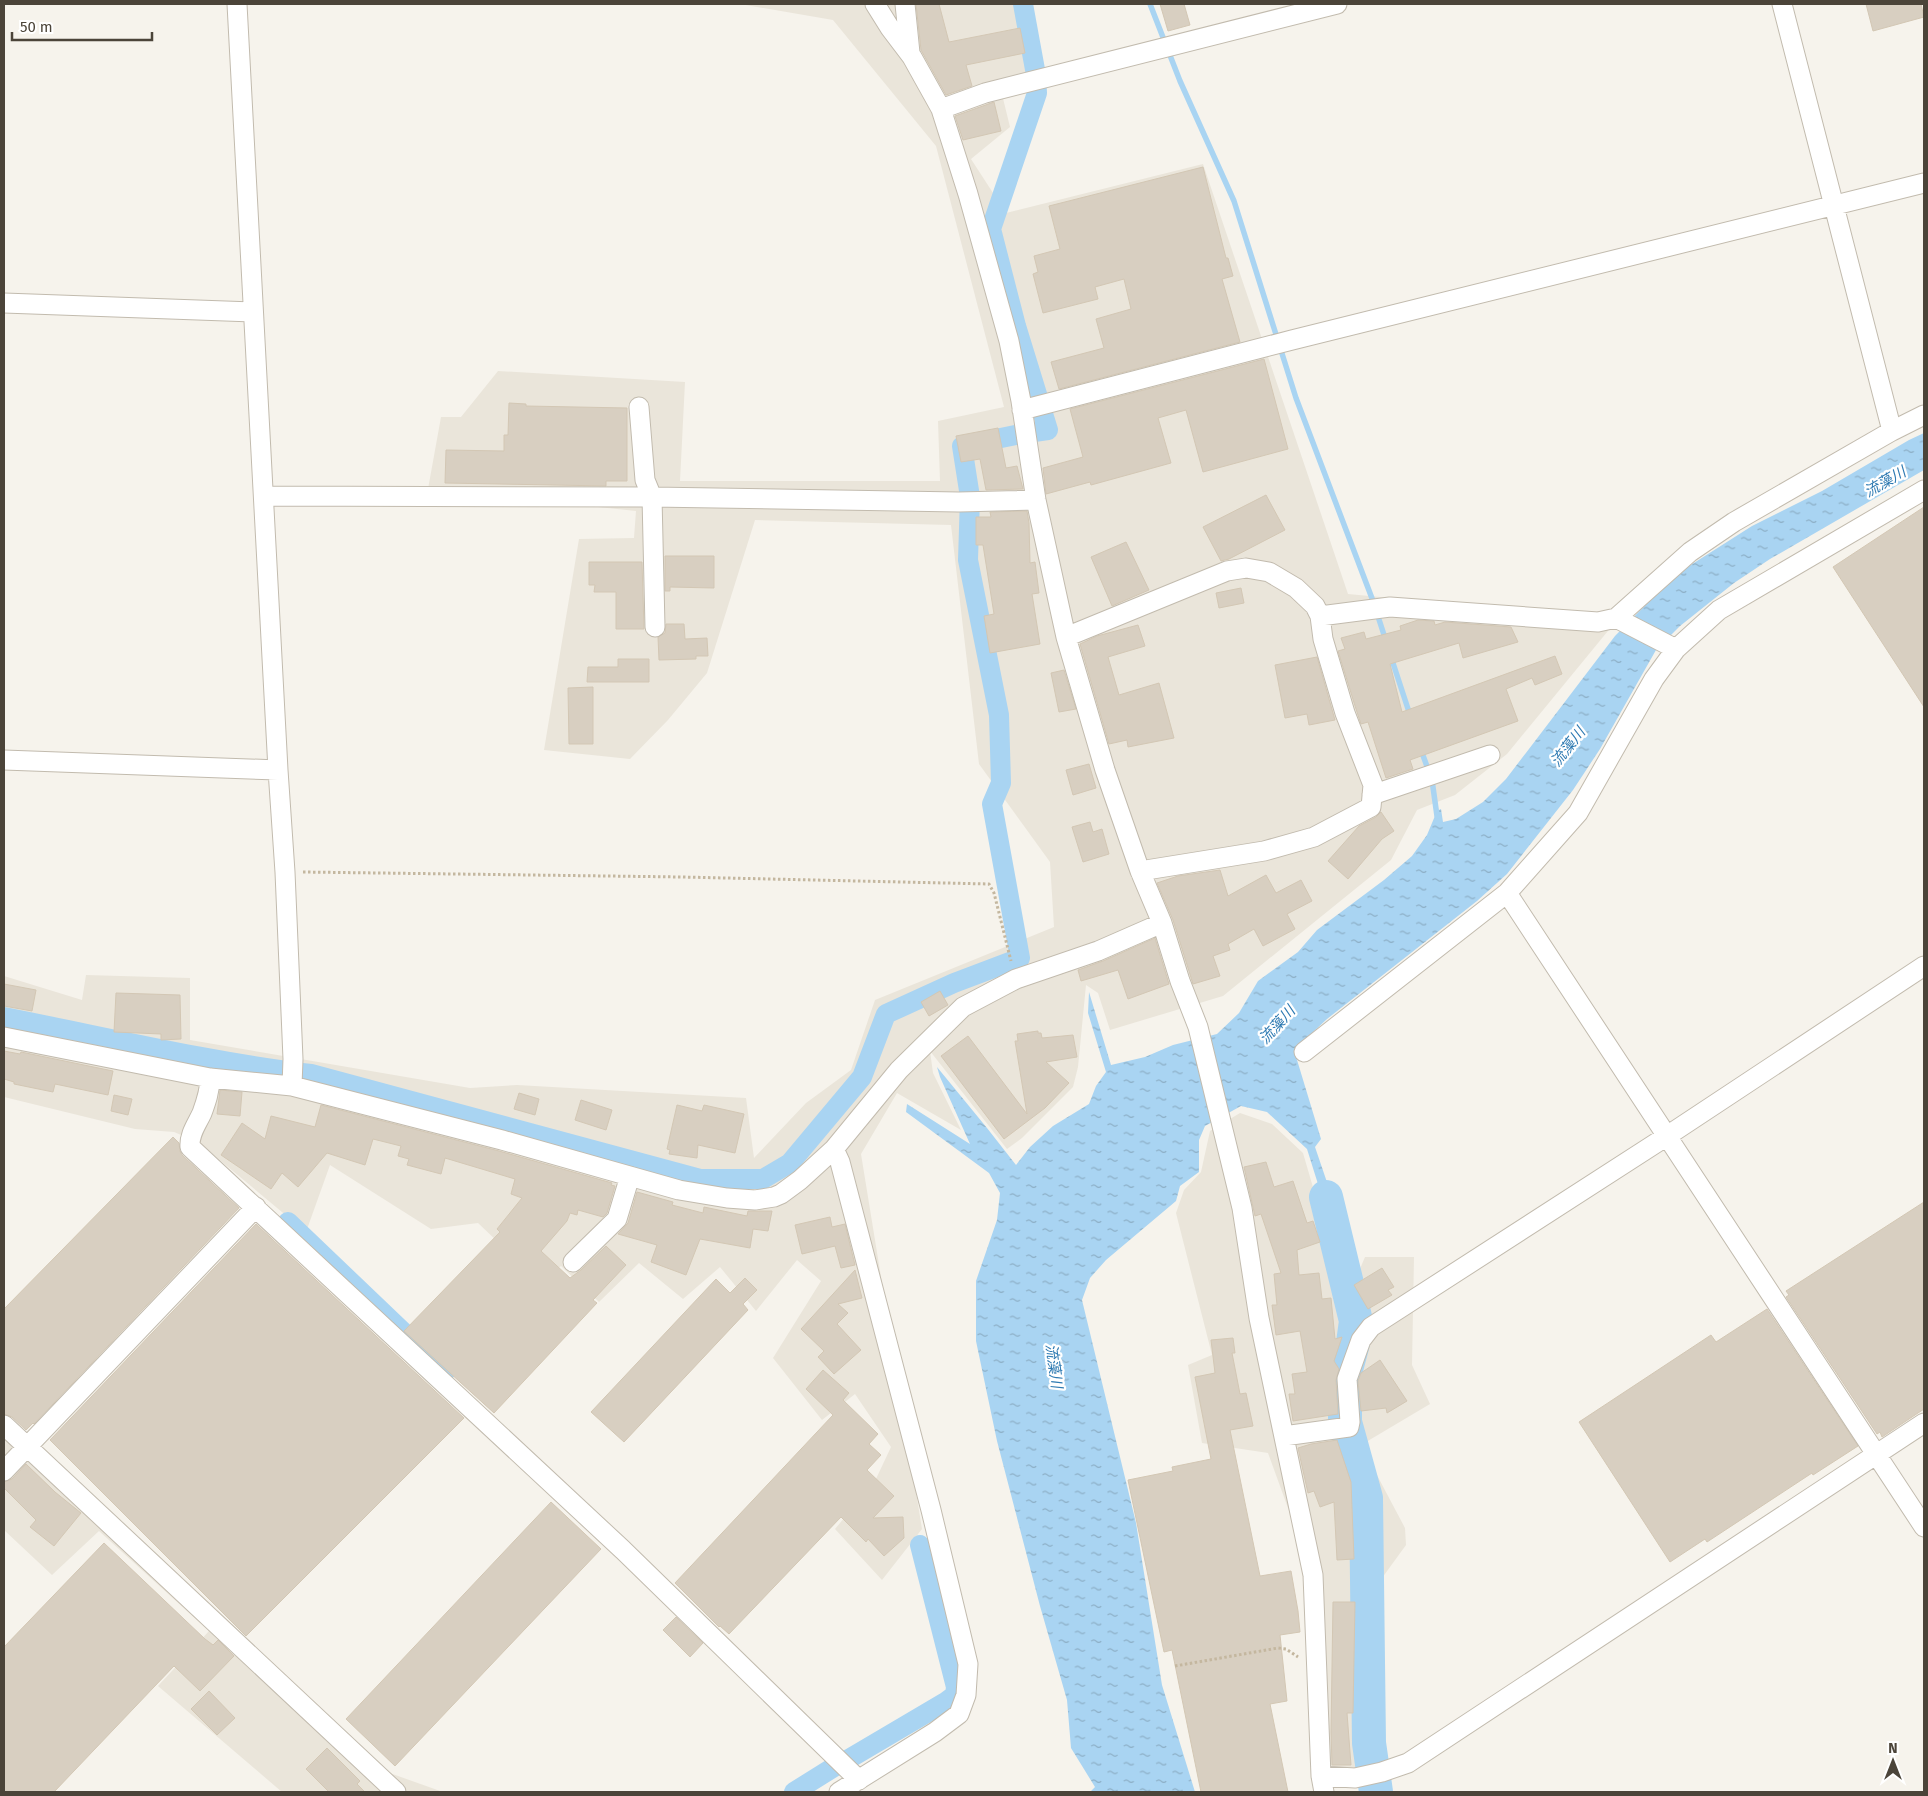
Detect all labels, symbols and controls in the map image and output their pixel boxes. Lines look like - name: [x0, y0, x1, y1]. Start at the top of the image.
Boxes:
- scale bar: [12, 10, 152, 42]
- text: 50 m: [20, 18, 53, 36]
- water label: 流藻川: [1861, 462, 1911, 501]
- water label: 流藻川: [1547, 722, 1590, 770]
- water label: 流藻川: [1255, 1001, 1300, 1048]
- water label: 流藻川: [1042, 1342, 1066, 1392]
- north arrow: [1868, 1736, 1918, 1786]
- text: N: [1888, 1740, 1898, 1757]

